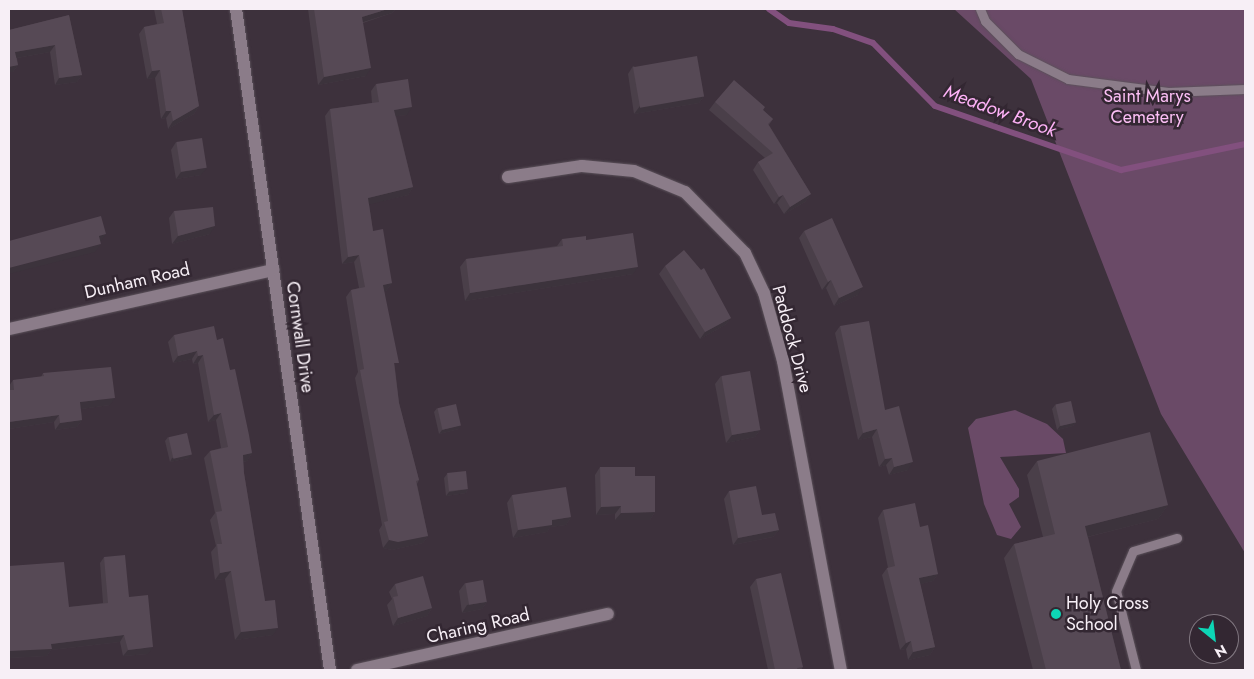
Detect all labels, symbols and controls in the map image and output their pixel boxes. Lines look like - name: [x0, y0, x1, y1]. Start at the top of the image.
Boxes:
- water label: Meadow Brook: [941, 80, 1059, 142]
- park label: Saint Marys Cemetery: [1103, 86, 1191, 128]
- street label: Dunham Road: [82, 258, 192, 304]
- street label: Cornwall Drive: [281, 280, 319, 394]
- street label: Paddock Drive: [767, 283, 817, 395]
- place label: Holy Cross School: [1066, 593, 1149, 636]
- street label: Charing Road: [424, 604, 532, 648]
- marker: Holy Cross School: [1050, 608, 1062, 620]
- north arrow: [1189, 614, 1239, 664]
- text: N: [1211, 640, 1231, 663]

